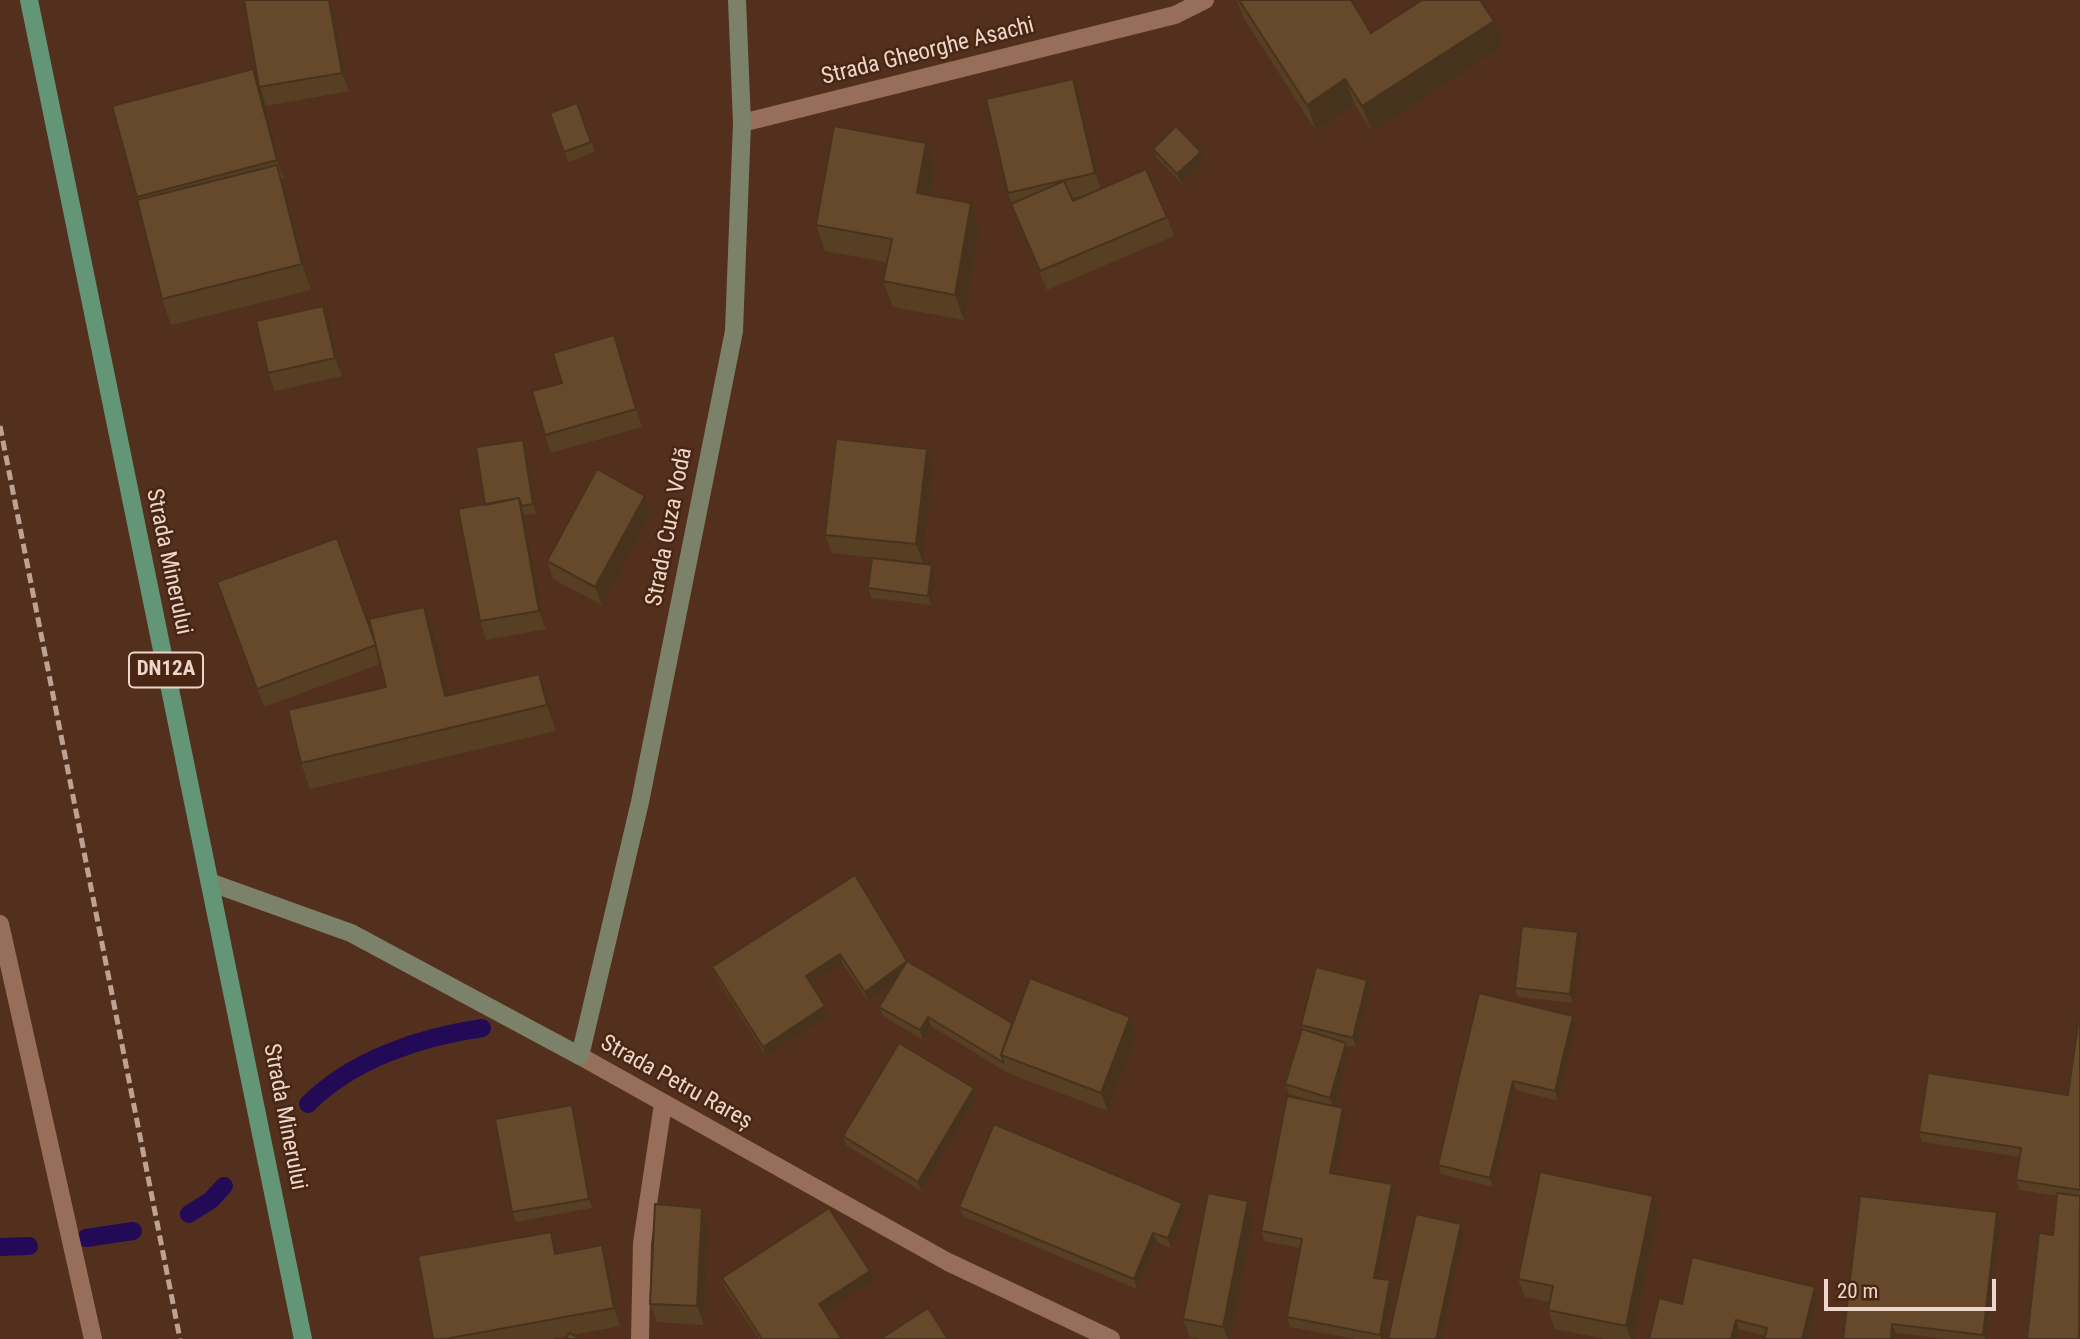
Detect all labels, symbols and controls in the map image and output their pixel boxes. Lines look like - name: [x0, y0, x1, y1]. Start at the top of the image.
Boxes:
- street label: Strada Gheorghe Asachi: [819, 12, 1037, 92]
- street label: Strada Cuza Vodă: [641, 445, 699, 609]
- street label: Strada Minerului: [139, 487, 197, 637]
- road number: DN12A: [129, 652, 203, 688]
- street label: Strada Petru Rareș: [595, 1030, 757, 1136]
- street label: Strada Minerului: [256, 1042, 312, 1192]
- scale bar: [1828, 1266, 2000, 1310]
- text: 20 m: [1837, 1279, 1878, 1303]

